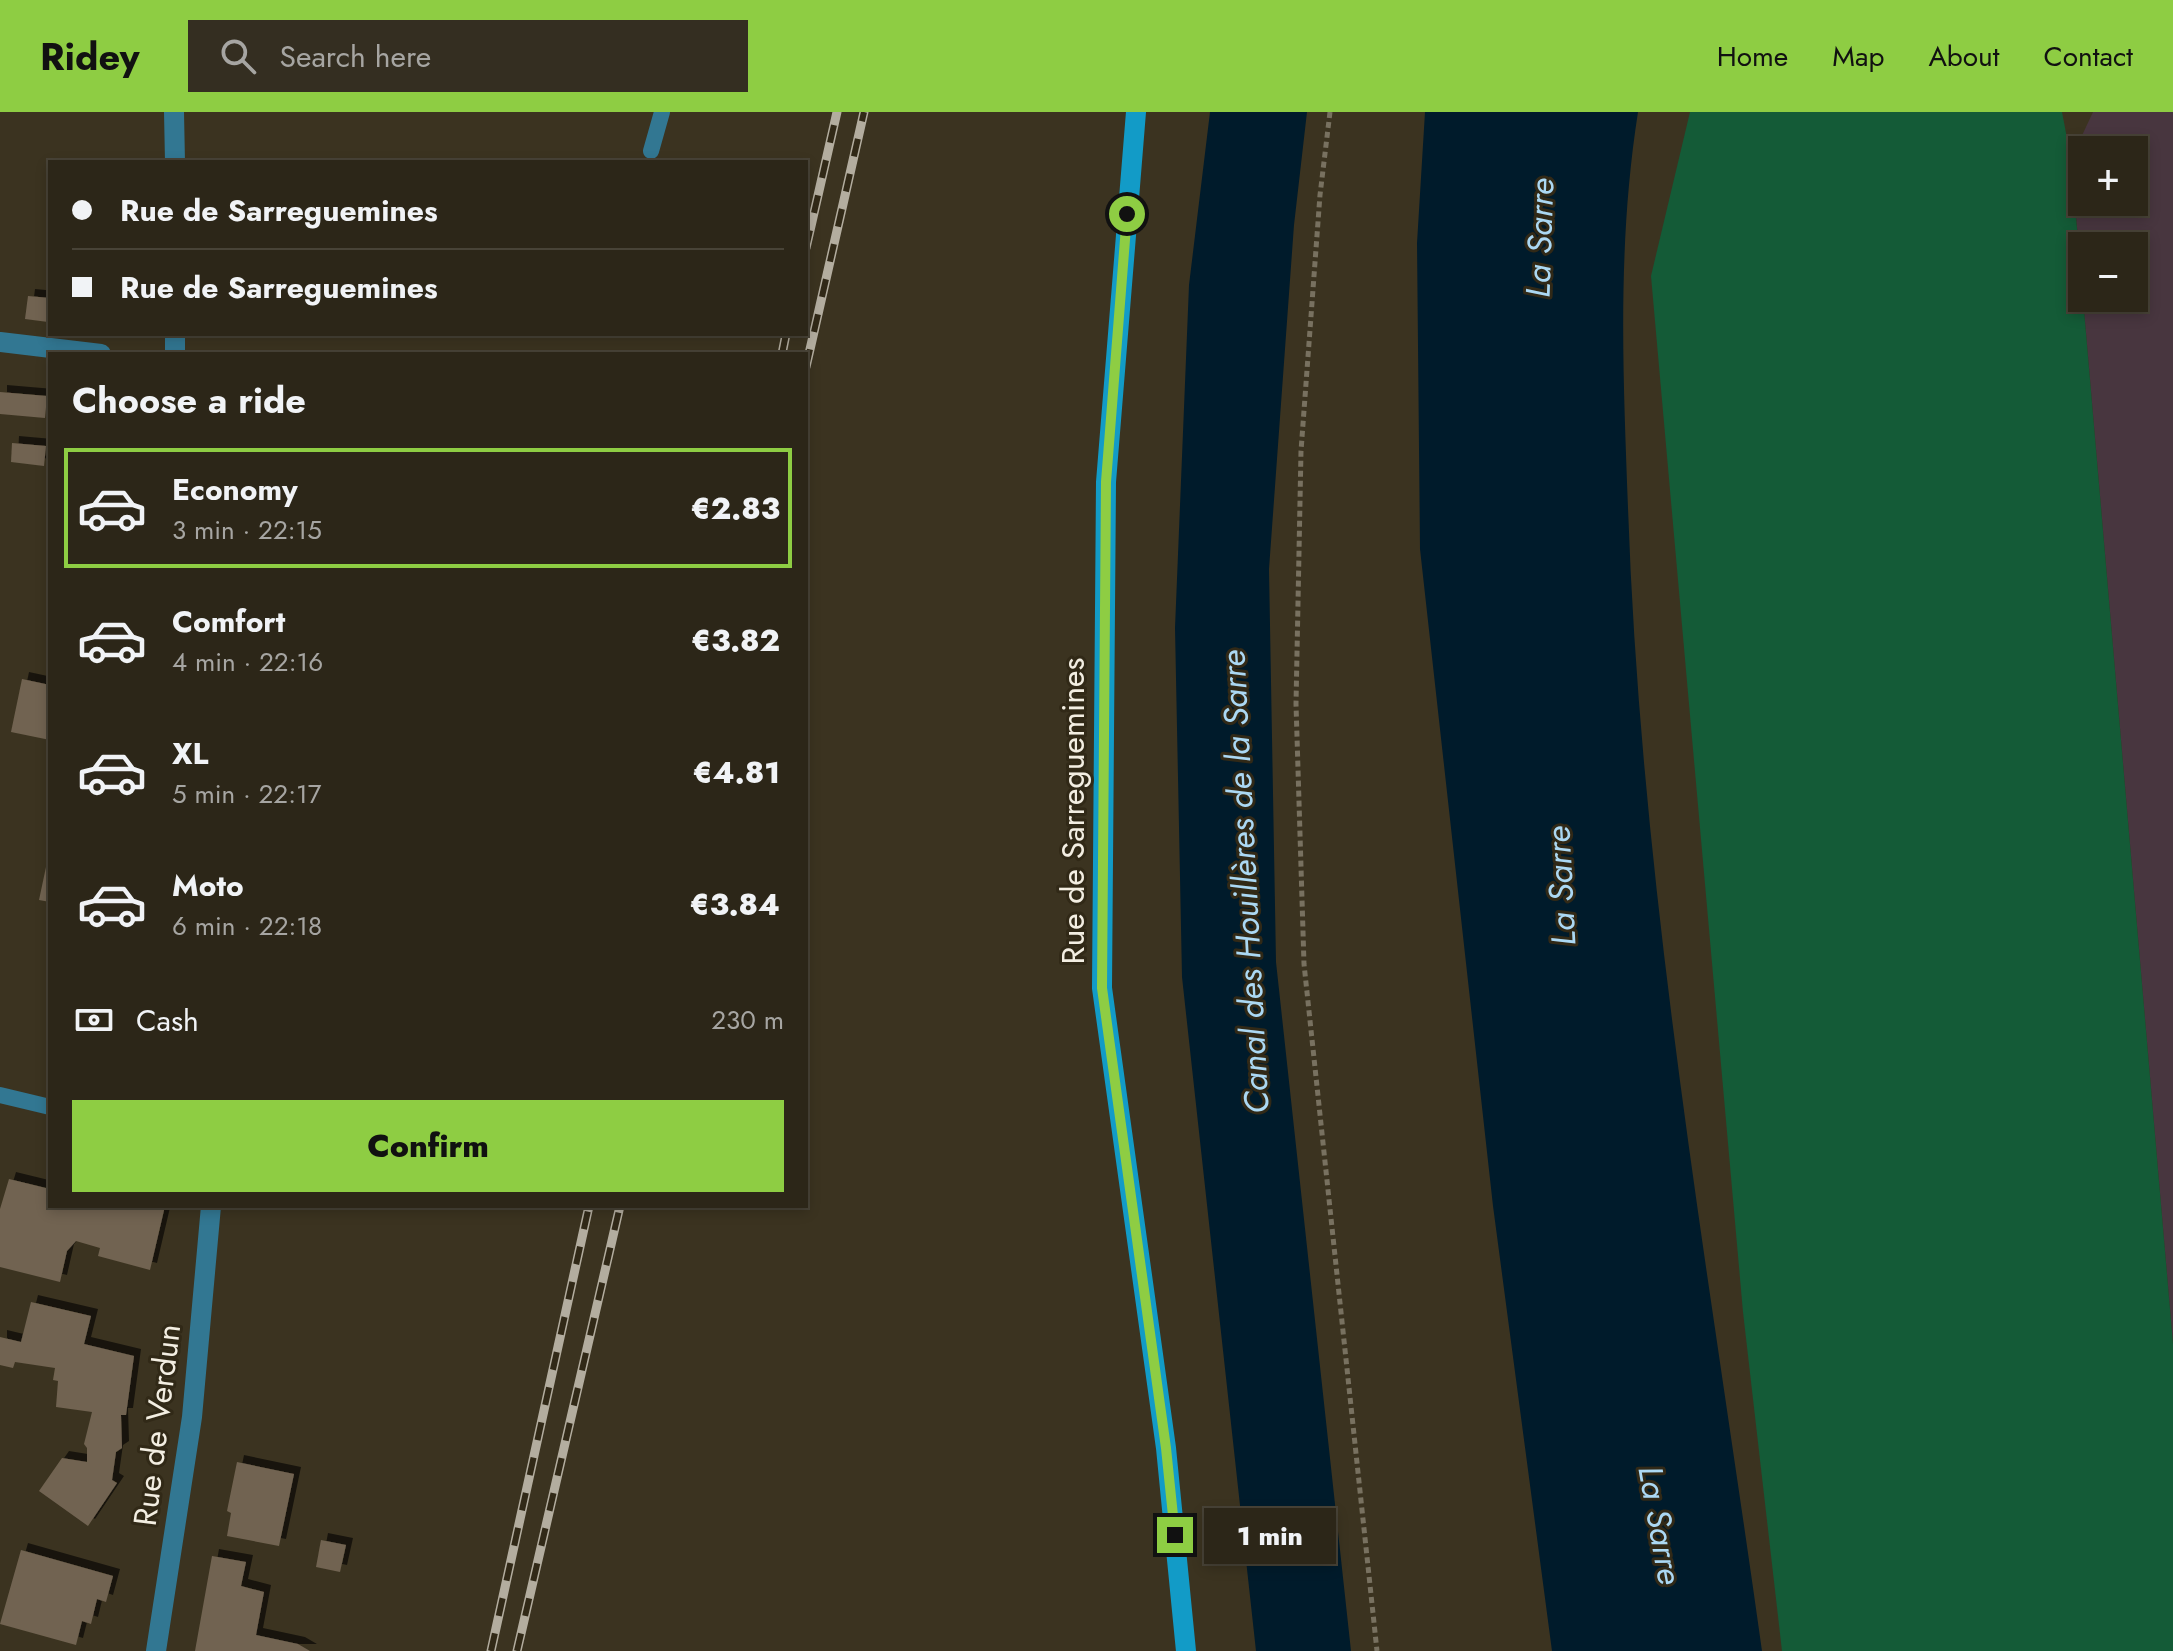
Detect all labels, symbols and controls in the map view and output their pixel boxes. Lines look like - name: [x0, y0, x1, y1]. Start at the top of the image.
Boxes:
- search box: [188, 20, 748, 92]
- text: Ridey: [40, 29, 140, 84]
- icon: search: [216, 34, 260, 78]
- text: Search here: [280, 35, 431, 78]
- text: Home: [1717, 36, 1788, 77]
- text: Map: [1832, 36, 1884, 77]
- text: About: [1928, 36, 2000, 77]
- text: Contact: [2044, 36, 2133, 77]
- map controls: [2068, 136, 2148, 312]
- button: +: [2068, 136, 2148, 216]
- water label: La Sarre: [1513, 177, 1567, 299]
- text: Rue de Sarreguemines: [120, 189, 438, 232]
- route start: [1109, 196, 1145, 232]
- button: −: [2068, 232, 2148, 312]
- text: Rue de Sarreguemines: [120, 266, 438, 309]
- text: Choose a ride: [72, 374, 306, 426]
- text: Economy: [172, 468, 298, 511]
- icon: car: [76, 472, 148, 544]
- text: €2.83: [691, 487, 780, 530]
- text: 3 min · 22:15: [172, 511, 322, 549]
- text: Comfort: [172, 600, 285, 643]
- icon: car: [76, 604, 148, 676]
- text: €3.82: [691, 619, 780, 662]
- text: 4 min · 22:16: [172, 643, 323, 681]
- water label: Canal des Houillères de la Sarre: [1208, 649, 1282, 1115]
- street label: Rue de Sarreguemines: [1050, 658, 1096, 964]
- text: XL: [172, 732, 208, 775]
- icon: car: [76, 736, 148, 808]
- text: €4.81: [693, 751, 780, 794]
- text: 5 min · 22:17: [172, 775, 321, 813]
- water label: La Sarre: [1533, 825, 1589, 947]
- text: Moto: [172, 864, 244, 907]
- icon: car: [76, 868, 148, 940]
- text: €3.84: [689, 883, 780, 926]
- text: 6 min · 22:18: [172, 907, 322, 945]
- icon: cash: [72, 998, 116, 1042]
- text: Cash: [136, 999, 199, 1042]
- text: 230 m: [711, 1001, 784, 1039]
- button: Confirm: [72, 1100, 784, 1192]
- street label: Rue de Verdun: [122, 1321, 192, 1529]
- water label: La Sarre: [1625, 1462, 1695, 1588]
- callout: 1 min: [1203, 1507, 1335, 1563]
- route end: [1157, 1517, 1193, 1553]
- text: 1 min: [1237, 1517, 1303, 1555]

